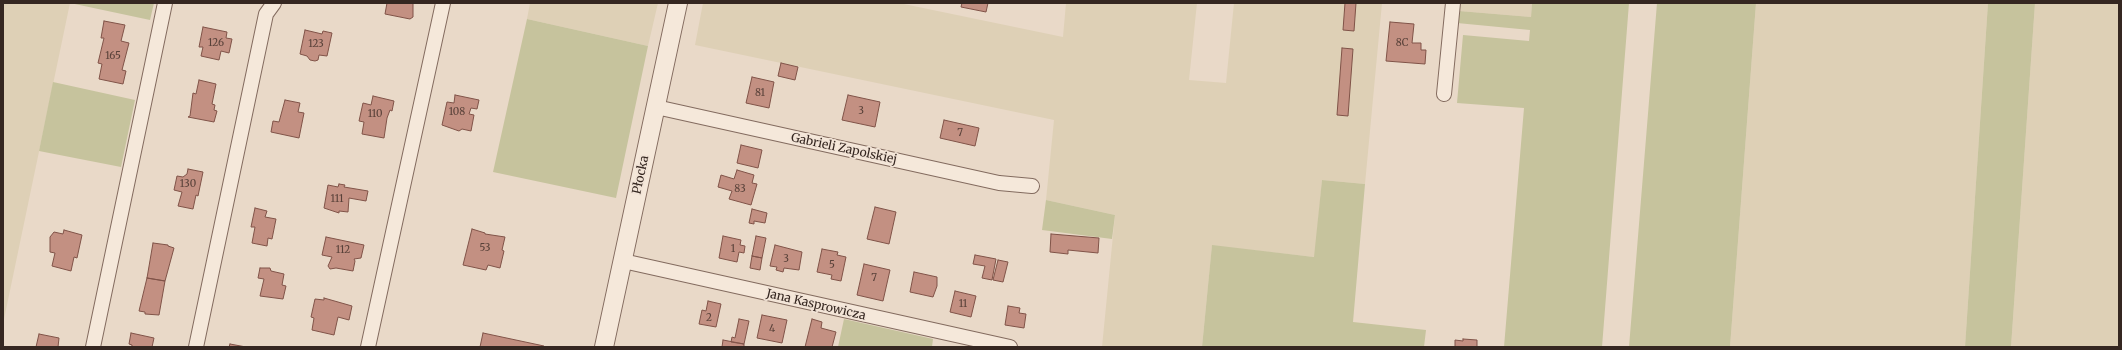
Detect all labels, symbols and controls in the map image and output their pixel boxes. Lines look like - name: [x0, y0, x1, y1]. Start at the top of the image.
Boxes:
- house number: 126: [208, 37, 224, 49]
- house number: 8C: [1396, 37, 1408, 49]
- house number: 123: [308, 38, 324, 50]
- house number: 165: [105, 50, 121, 62]
- house number: 81: [755, 87, 765, 99]
- house number: 3: [858, 105, 864, 117]
- house number: 108: [449, 106, 465, 118]
- house number: 110: [368, 108, 382, 120]
- house number: 7: [957, 127, 963, 139]
- street label: Gabrieli Zapolskiej: [790, 131, 898, 167]
- street label: Płocka: [630, 154, 652, 196]
- house number: 130: [180, 178, 196, 190]
- house number: 83: [734, 183, 746, 195]
- house number: 111: [331, 193, 343, 205]
- house number: 53: [479, 242, 491, 254]
- house number: 1: [731, 243, 735, 255]
- house number: 112: [336, 244, 350, 256]
- house number: 3: [783, 253, 789, 265]
- house number: 5: [829, 259, 835, 271]
- house number: 7: [871, 272, 877, 284]
- street label: Jana Kasprowicza: [765, 287, 867, 323]
- house number: 11: [959, 298, 967, 310]
- house number: 2: [706, 312, 712, 324]
- house number: 4: [769, 323, 775, 335]

